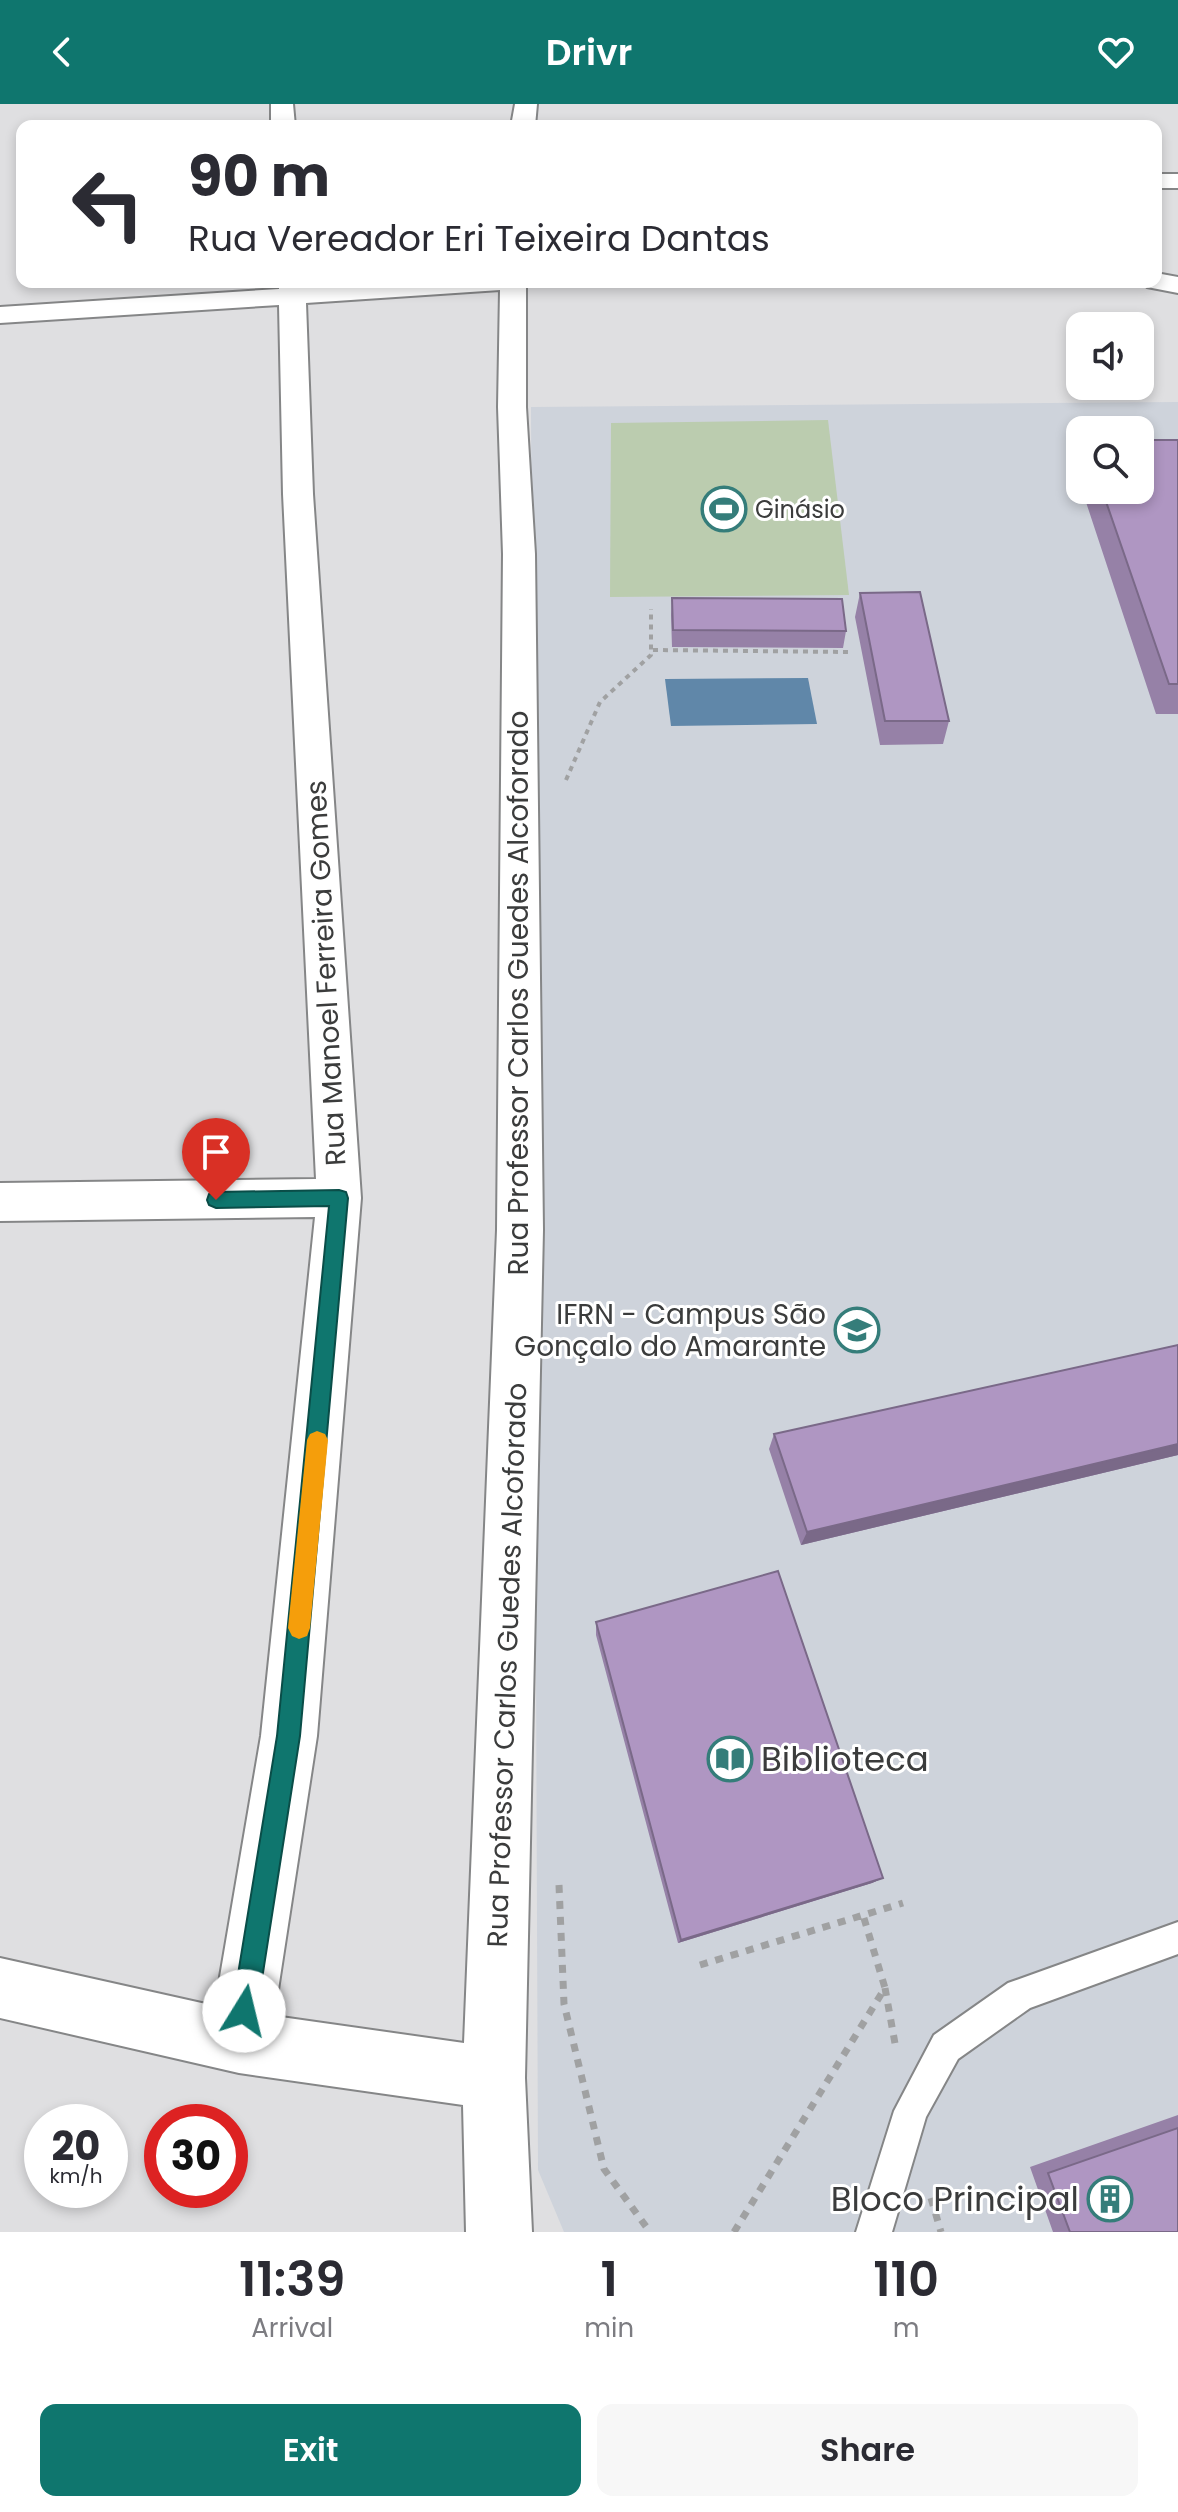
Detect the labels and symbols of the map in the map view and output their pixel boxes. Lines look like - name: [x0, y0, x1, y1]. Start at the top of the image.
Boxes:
- sports icon: Ginásio: [700, 485, 748, 533]
- place label: Ginásio: [755, 493, 845, 526]
- street label: Rua Professor Carlos Guedes Alcoforado: [499, 711, 538, 1275]
- street label: Rua Manoel Ferreira Gomes: [296, 779, 356, 1167]
- pin: [182, 1118, 250, 1200]
- place label: IFRN - Campus São Gonçalo do Amarante: [514, 1295, 826, 1366]
- school or university icon: IFRN - Campus São Gonçalo do Amarante: [833, 1306, 881, 1354]
- street label: Rua Professor Carlos Guedes Alcoforado: [478, 1382, 536, 1948]
- library icon: Biblioteca: [706, 1735, 754, 1783]
- place label: Biblioteca: [761, 1735, 929, 1783]
- position arrow: [202, 1969, 286, 2053]
- speed limit sign: 30: [144, 2104, 248, 2208]
- place label: Bloco Principal: [831, 2175, 1079, 2223]
- building icon: Bloco Principal: [1086, 2175, 1134, 2223]

